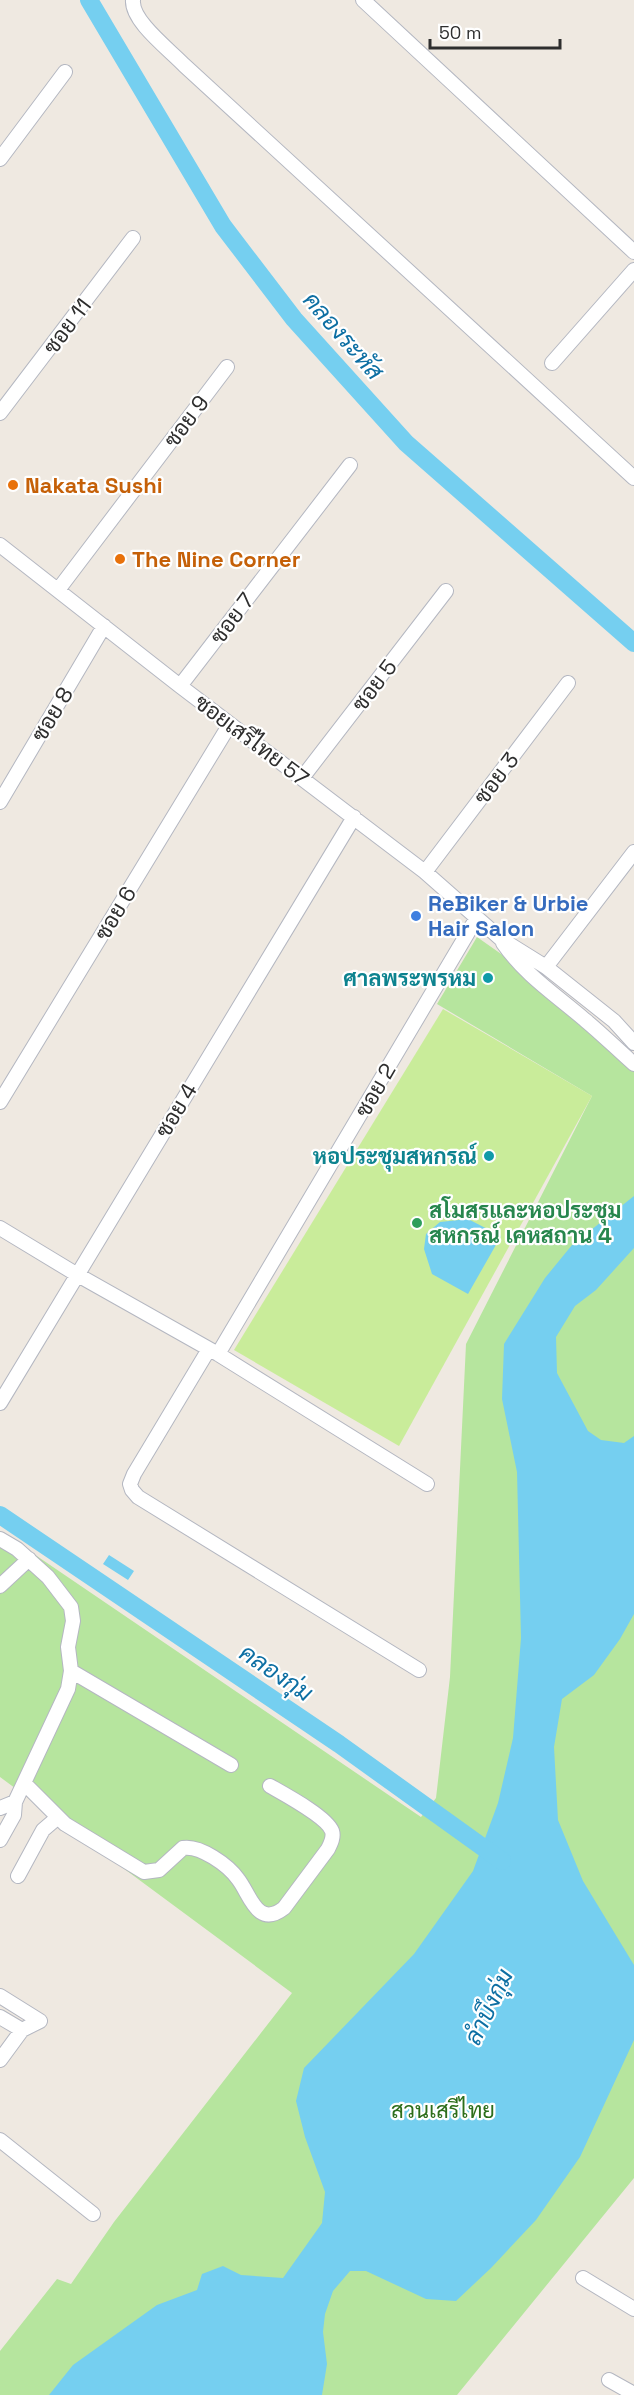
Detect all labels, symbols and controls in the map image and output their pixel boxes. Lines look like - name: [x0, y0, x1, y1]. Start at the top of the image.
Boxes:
- scale bar: [430, 12, 560, 50]
- text: 50 m: [439, 21, 481, 44]
- water label: คลองระหัส: [297, 285, 391, 387]
- street label: ซอย 11: [37, 292, 97, 360]
- street label: ซอย 9: [157, 389, 215, 453]
- place label: Nakata Sushi: [25, 471, 163, 499]
- marker: Nakata Sushi: [6, 478, 20, 492]
- place label: The Nine Corner: [132, 545, 301, 573]
- marker: The Nine Corner: [113, 552, 127, 566]
- street label: ซอย 7: [204, 587, 260, 649]
- street label: ซอย 5: [345, 653, 403, 717]
- street label: ซอย 8: [25, 682, 79, 746]
- street label: ซอยเสรีไทย 57: [189, 688, 315, 792]
- street label: ซอย 3: [467, 746, 525, 810]
- street label: ซอย 6: [88, 881, 142, 945]
- place label: ReBiker & Urbie Hair Salon: [428, 889, 588, 942]
- marker: ReBiker & Urbie Hair Salon: [409, 909, 423, 923]
- place label: ศาลพระพรหม: [343, 964, 476, 992]
- marker: ศาลพระพรหม: [481, 971, 495, 985]
- street label: ซอย 2: [348, 1058, 402, 1122]
- street label: ซอย 4: [149, 1078, 203, 1142]
- place label: หอประชุมสหกรณ์: [313, 1142, 478, 1172]
- marker: หอประชุมสหกรณ์: [482, 1149, 496, 1163]
- place label: สโมสรและหอประชุม สหกรณ์ เคหสถาน 4: [429, 1196, 621, 1249]
- marker: สโมสรและหอประชุม สหกรณ์ เคหสถาน 4: [410, 1216, 424, 1230]
- water label: คลองกุ่ม: [233, 1637, 319, 1709]
- water label: ลำบึงกุ่ม: [457, 1964, 521, 2050]
- park label: สวนเสรีไทย: [391, 2096, 495, 2124]

